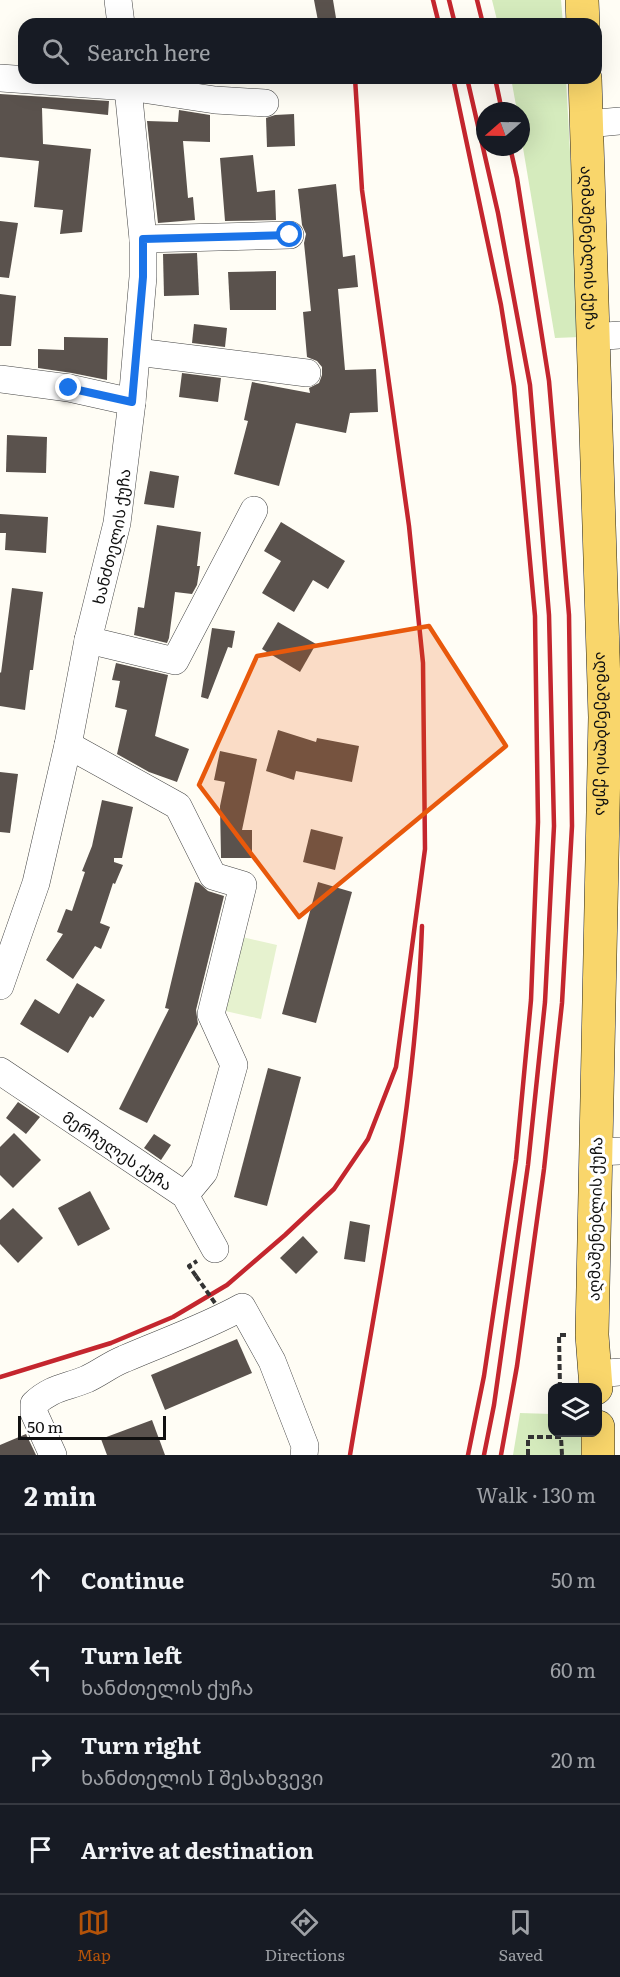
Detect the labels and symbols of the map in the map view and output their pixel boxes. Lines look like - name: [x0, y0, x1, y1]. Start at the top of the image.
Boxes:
- north arrow: [476, 102, 530, 156]
- street label: აღმაშენებლის ქუჩა: [576, 165, 605, 330]
- route start: [276, 221, 302, 247]
- route end: [55, 374, 81, 400]
- street label: ხანძთელის ქუჩა: [85, 467, 136, 607]
- street label: აღმაშენებლის ქუჩა: [591, 651, 617, 816]
- street label: მერჩულეს ქუჩა: [58, 1105, 178, 1196]
- street label: აღმაშენებლის ქუჩა: [581, 1137, 607, 1301]
- scale bar: [18, 1413, 166, 1440]

